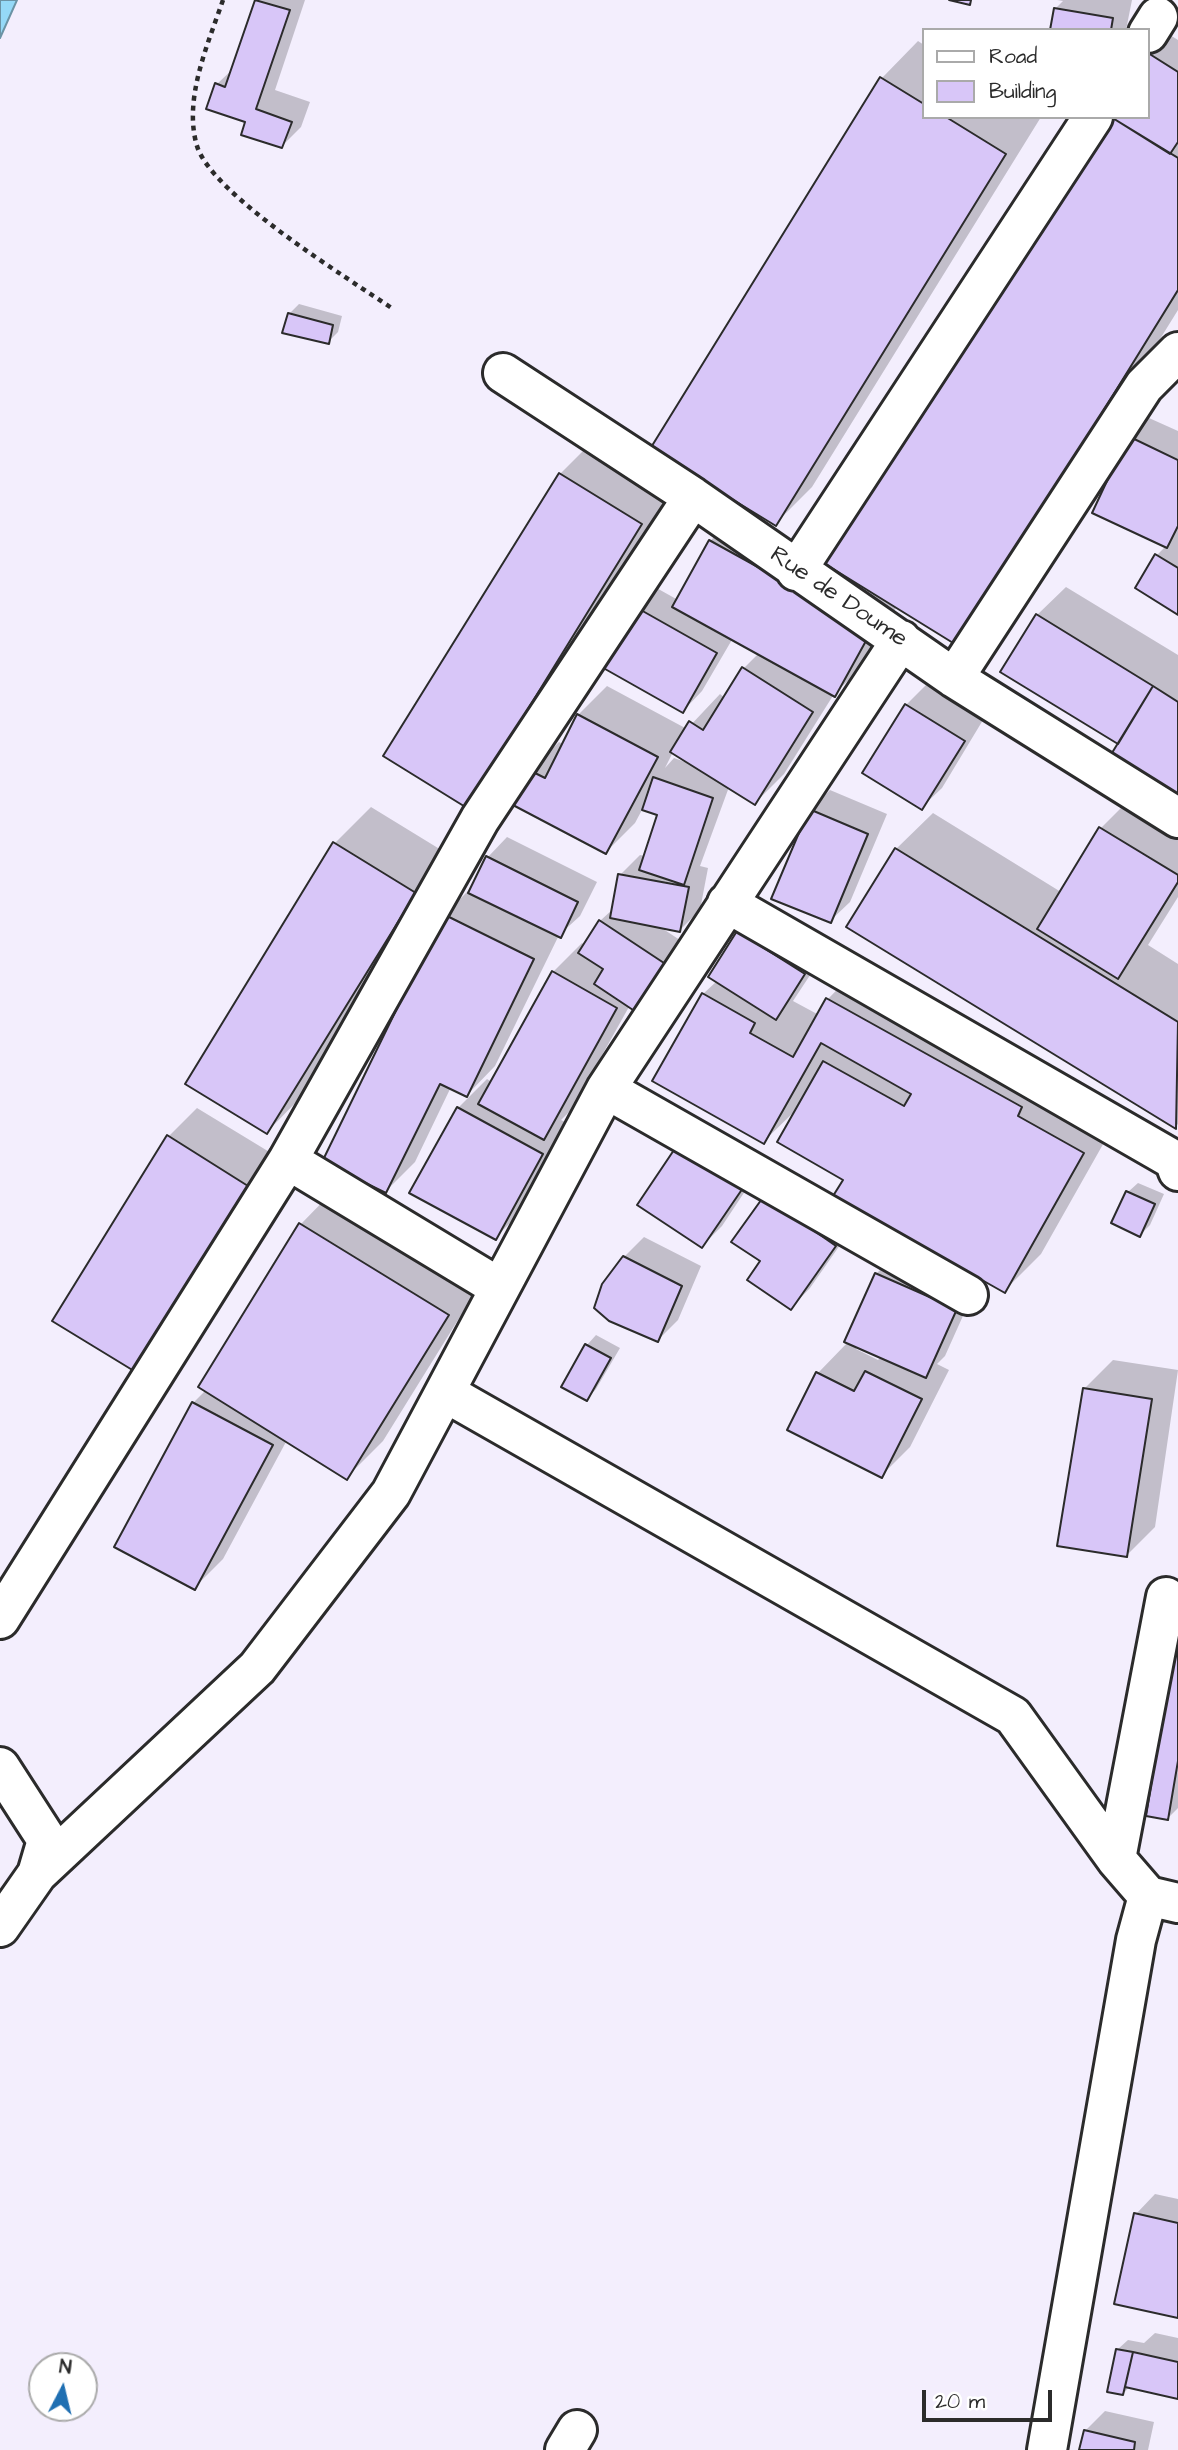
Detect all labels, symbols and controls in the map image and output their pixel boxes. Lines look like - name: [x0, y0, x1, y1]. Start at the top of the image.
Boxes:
- legend: [922, 28, 1150, 119]
- text: Road: [989, 42, 1037, 71]
- text: Building: [989, 77, 1056, 106]
- street label: Rue de Doume: [764, 541, 912, 655]
- north arrow: [28, 2352, 98, 2422]
- text: N: [58, 2354, 73, 2382]
- scale bar: [926, 2376, 1056, 2420]
- text: 20 m: [935, 2387, 985, 2416]

